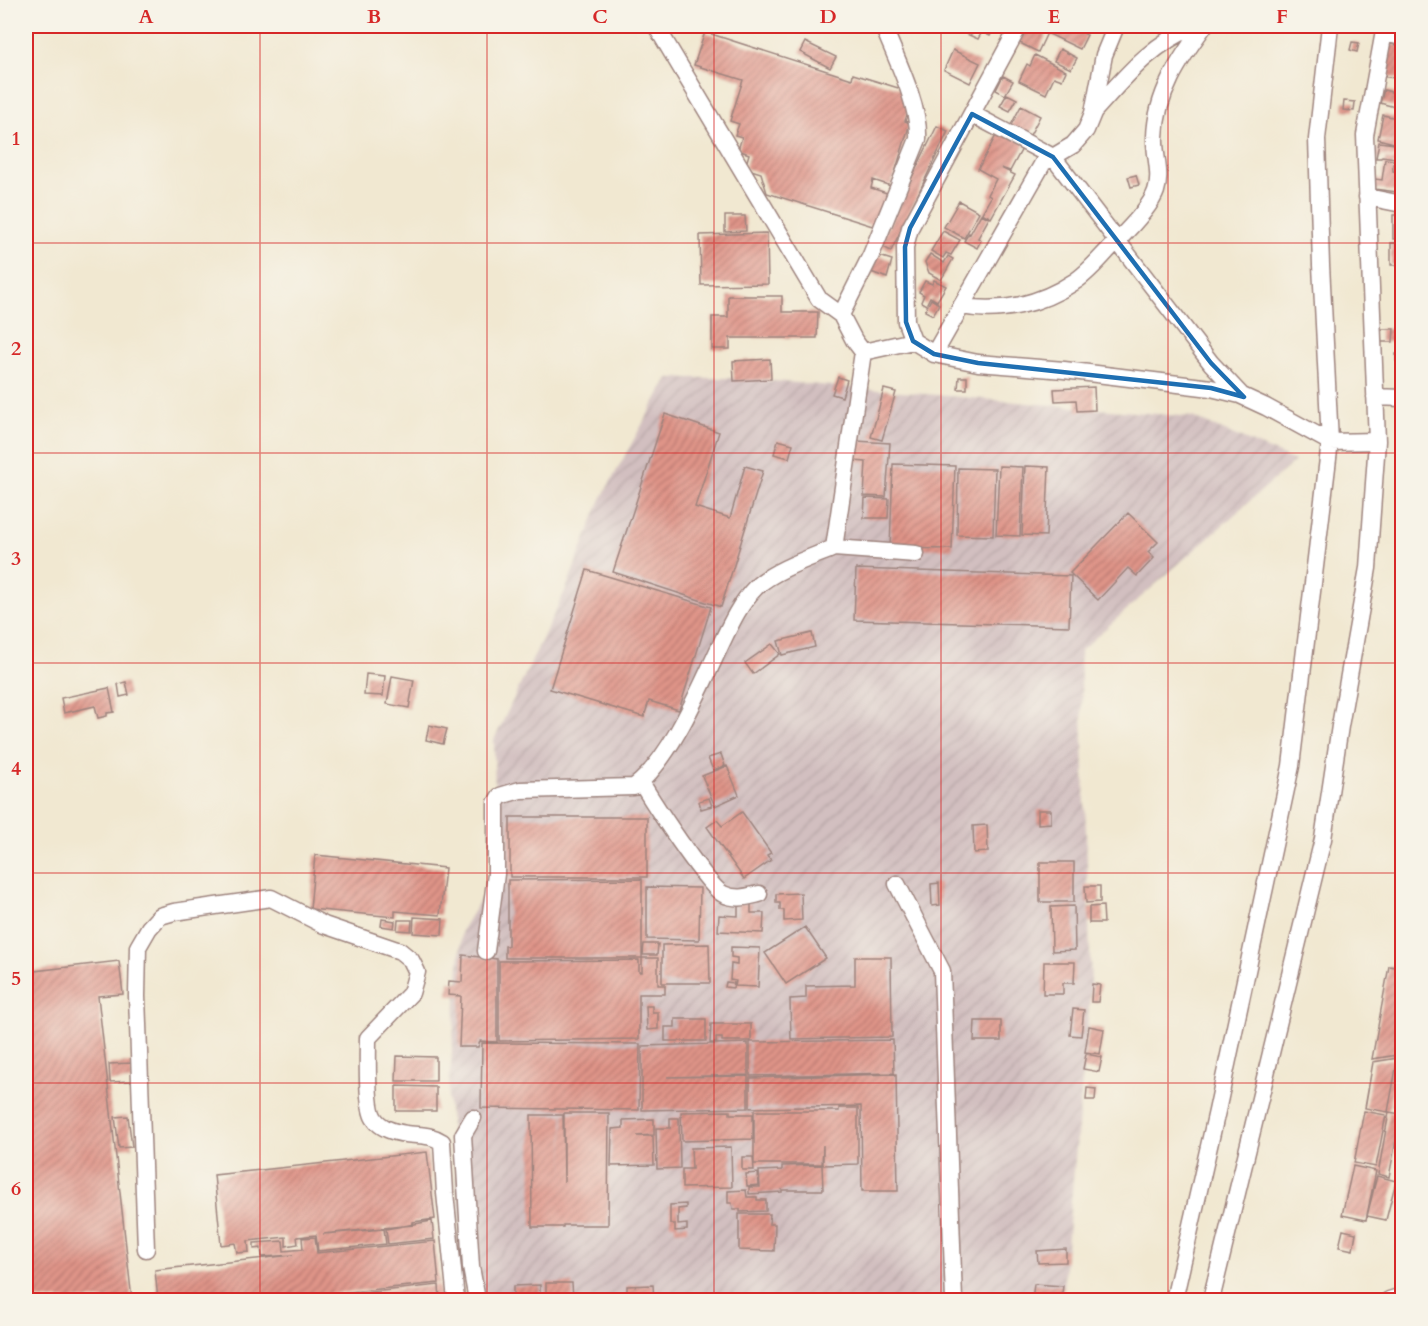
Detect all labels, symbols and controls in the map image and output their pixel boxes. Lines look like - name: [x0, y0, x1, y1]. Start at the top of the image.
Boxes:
- text: A: [138, 3, 154, 30]
- text: B: [367, 3, 381, 30]
- text: C: [592, 3, 608, 30]
- text: D: [819, 3, 837, 30]
- text: E: [1048, 3, 1060, 30]
- text: F: [1276, 3, 1288, 30]
- text: 1: [11, 125, 21, 152]
- text: 2: [11, 335, 21, 362]
- text: 3: [11, 545, 21, 572]
- text: 4: [11, 755, 21, 782]
- text: 5: [11, 965, 21, 992]
- text: 6: [11, 1175, 21, 1202]

